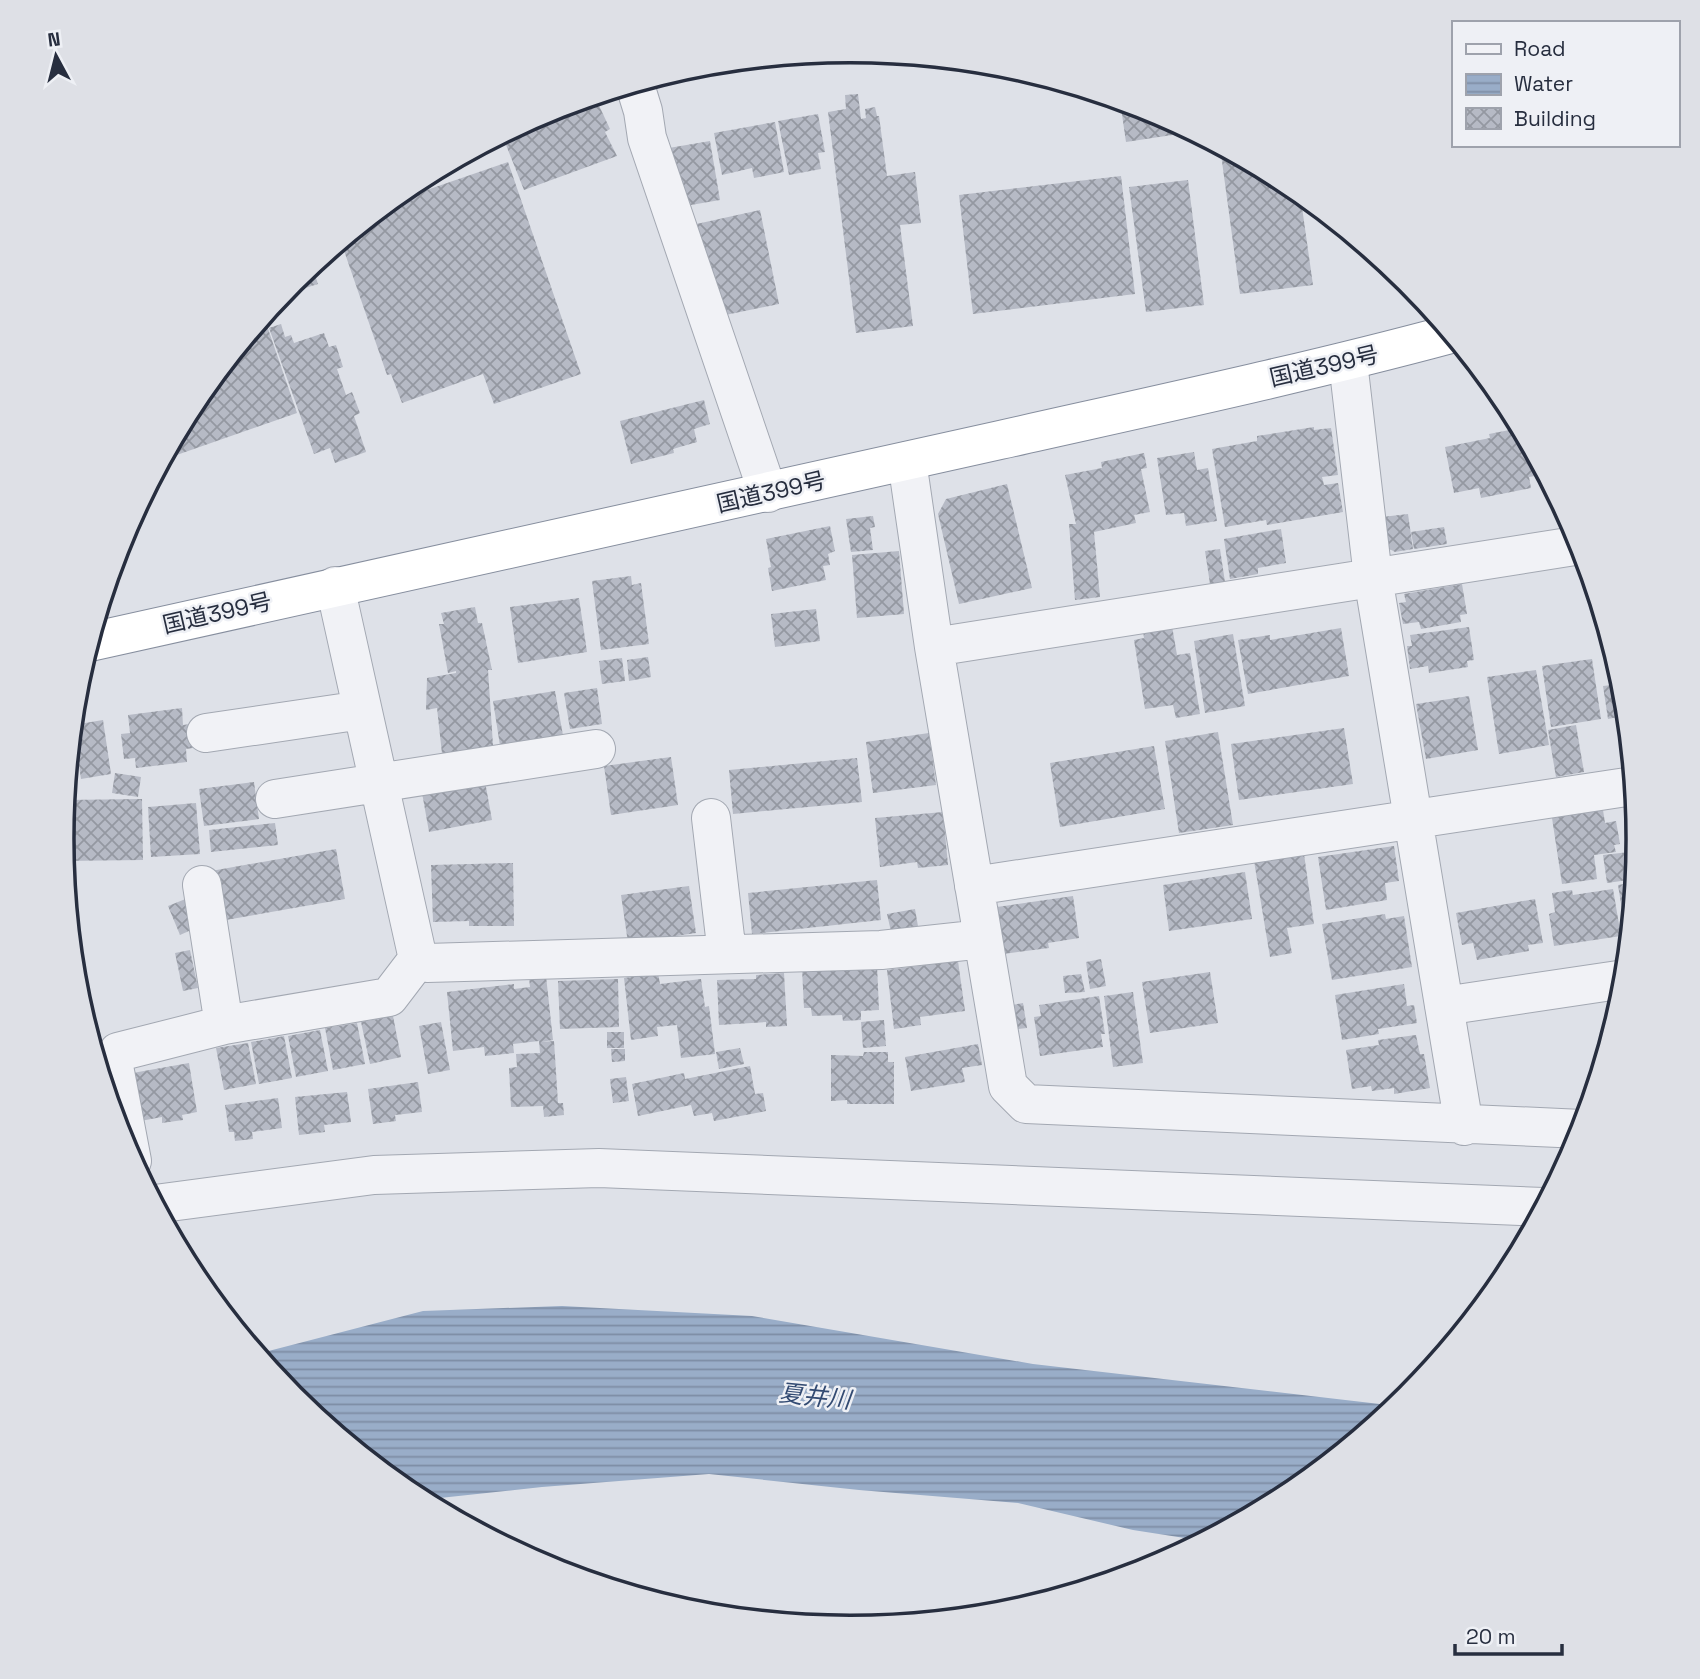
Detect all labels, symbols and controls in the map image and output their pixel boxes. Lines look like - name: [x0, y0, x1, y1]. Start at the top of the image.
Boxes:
- north arrow: [21, 21, 91, 91]
- legend: [1452, 21, 1679, 147]
- text: N: [46, 26, 62, 53]
- text: Road: [1514, 35, 1566, 62]
- text: Water: [1514, 70, 1573, 97]
- text: Building: [1514, 105, 1596, 132]
- street label: 国道399号: [1267, 339, 1381, 393]
- street label: 国道399号: [714, 465, 828, 519]
- street label: 国道399号: [160, 586, 274, 640]
- water label: 夏井川: [778, 1377, 855, 1415]
- scale bar: [1455, 1612, 1562, 1656]
- text: 20 m: [1466, 1623, 1516, 1650]

